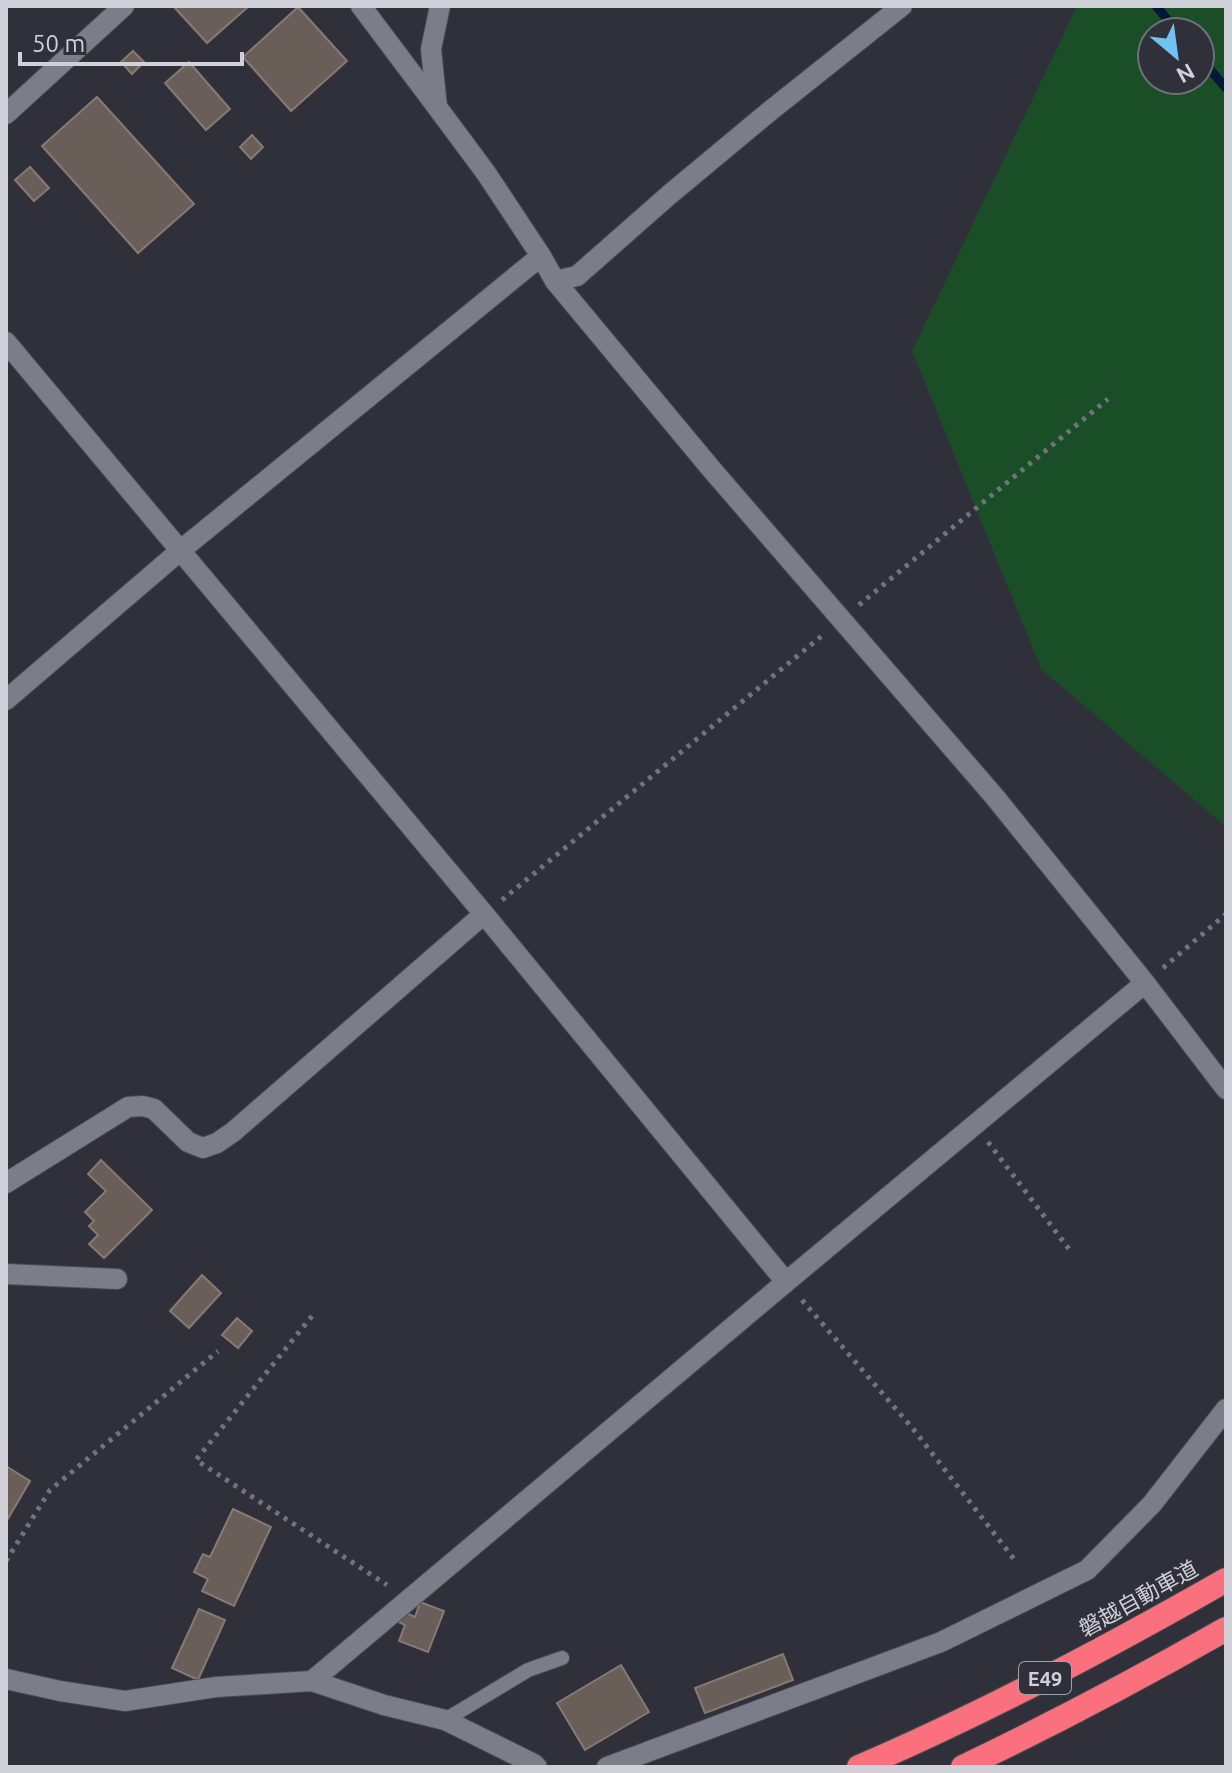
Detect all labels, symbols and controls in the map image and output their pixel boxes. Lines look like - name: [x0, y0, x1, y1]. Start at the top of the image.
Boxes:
- scale bar: [20, 16, 242, 66]
- north arrow: [1136, 16, 1216, 96]
- text: 50 m: [32, 30, 85, 57]
- text: N: [1173, 59, 1199, 89]
- street label: 磐越自動車道: [1074, 1555, 1202, 1641]
- road number: E49: [1019, 1662, 1071, 1694]

